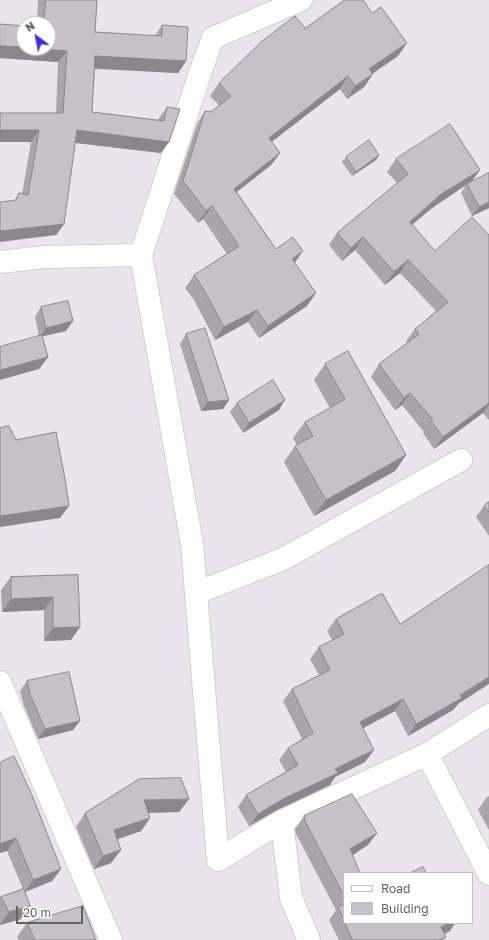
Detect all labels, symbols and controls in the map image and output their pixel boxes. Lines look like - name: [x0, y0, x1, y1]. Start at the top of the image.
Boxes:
- north arrow: [16, 16, 56, 56]
- text: N: [23, 19, 37, 34]
- legend: [343, 872, 473, 924]
- text: Road: [381, 881, 410, 896]
- scale bar: [18, 898, 85, 924]
- text: Building: [381, 901, 429, 916]
- text: 20 m: [23, 905, 51, 920]

